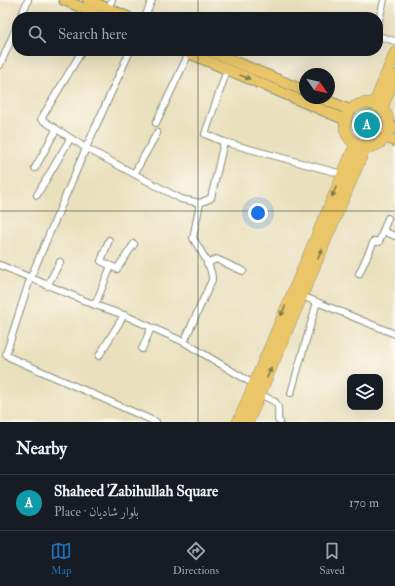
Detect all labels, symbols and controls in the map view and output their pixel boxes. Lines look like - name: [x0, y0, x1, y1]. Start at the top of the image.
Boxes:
- search box: [12, 12, 383, 56]
- icon: search: [26, 23, 48, 45]
- text: Search here: [58, 25, 127, 44]
- north arrow: [299, 68, 335, 104]
- one-way arrow: [240, 75, 252, 81]
- pin: A: [354, 110, 380, 140]
- one-way arrow: [331, 186, 337, 198]
- your location: [248, 203, 268, 223]
- one-way arrow: [318, 247, 324, 259]
- one-way arrow: [280, 306, 286, 318]
- one-way arrow: [266, 368, 272, 379]
- map controls: [347, 374, 383, 410]
- button: layers: [347, 374, 383, 410]
- text: Nearby: [16, 438, 67, 459]
- text: Shaheed Zabihullah Square: [54, 482, 218, 501]
- text: A: [25, 495, 33, 511]
- text: 170 m: [349, 495, 379, 511]
- text: Place · بلوار شادیان: [54, 504, 139, 520]
- tab: Map: [50, 540, 72, 577]
- tab: Directions: [173, 540, 219, 577]
- tab: Saved: [320, 540, 345, 577]

